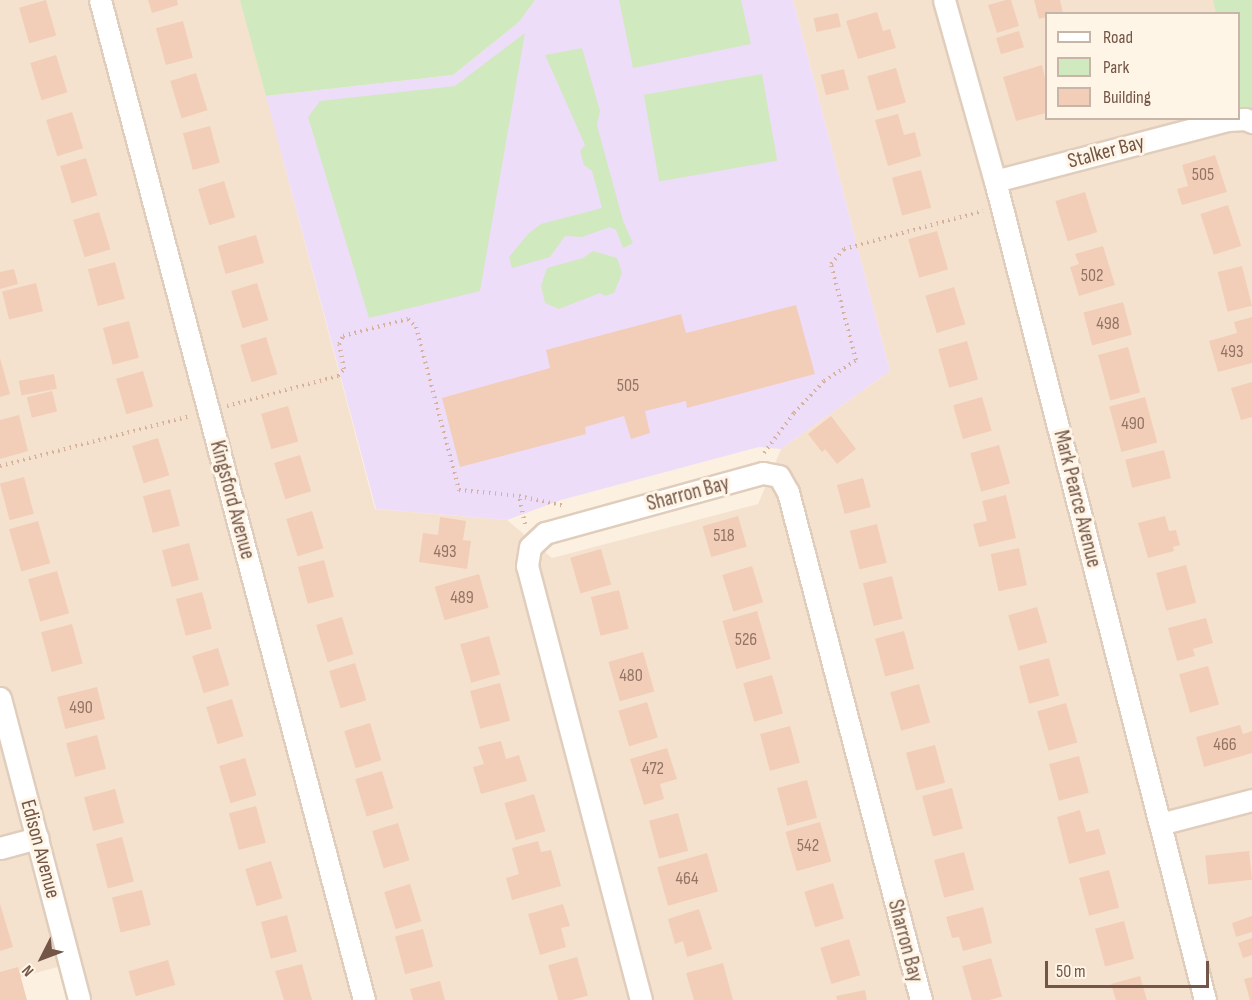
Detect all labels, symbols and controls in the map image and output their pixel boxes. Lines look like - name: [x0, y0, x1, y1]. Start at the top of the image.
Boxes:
- legend: [1045, 12, 1240, 120]
- text: Road: [1103, 27, 1133, 48]
- text: Park: [1103, 57, 1129, 78]
- text: Building: [1103, 87, 1151, 108]
- street label: Stalker Bay: [1065, 130, 1147, 174]
- house number: 505: [1192, 164, 1214, 186]
- house number: 502: [1081, 265, 1103, 287]
- house number: 498: [1096, 313, 1120, 335]
- house number: 493: [1220, 341, 1244, 363]
- house number: 505: [617, 375, 639, 397]
- house number: 490: [1121, 413, 1145, 435]
- street label: Mark Pearce Avenue: [1048, 428, 1106, 570]
- street label: Kingsford Avenue: [204, 438, 260, 562]
- street label: Sharron Bay: [644, 471, 732, 517]
- house number: 518: [713, 525, 735, 547]
- house number: 493: [433, 541, 457, 563]
- house number: 489: [450, 587, 474, 609]
- house number: 526: [735, 629, 757, 651]
- house number: 480: [619, 665, 643, 687]
- house number: 490: [69, 697, 93, 719]
- house number: 466: [1213, 734, 1237, 756]
- house number: 472: [642, 758, 664, 780]
- street label: Edison Avenue: [15, 797, 65, 901]
- house number: 542: [797, 835, 819, 857]
- house number: 464: [675, 868, 699, 890]
- street label: Sharron Bay: [882, 897, 928, 985]
- north arrow: [12, 928, 72, 988]
- scale bar: [1048, 949, 1212, 987]
- text: N: [18, 961, 38, 980]
- text: 50 m: [1056, 961, 1086, 982]

